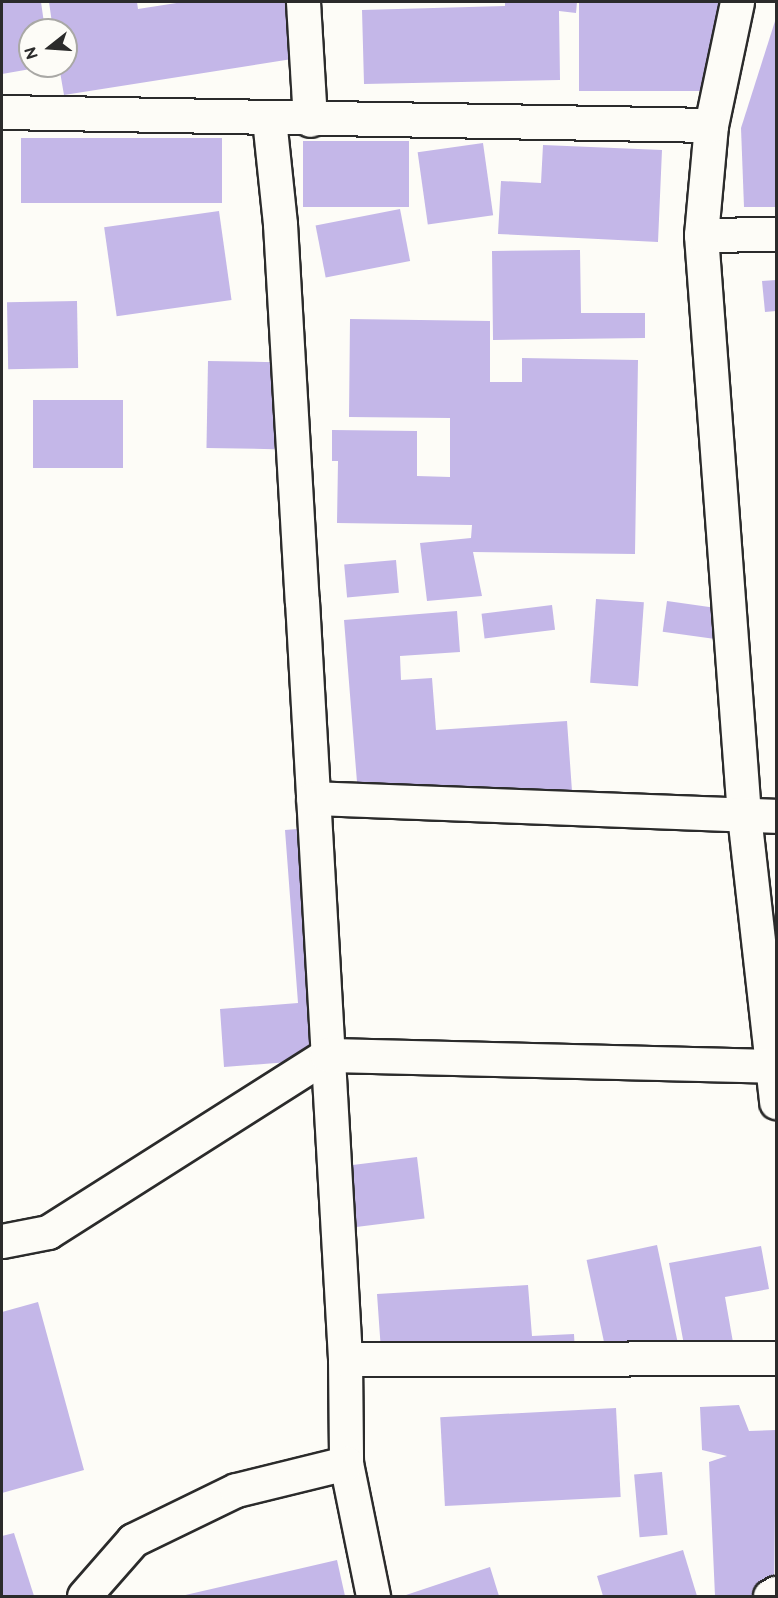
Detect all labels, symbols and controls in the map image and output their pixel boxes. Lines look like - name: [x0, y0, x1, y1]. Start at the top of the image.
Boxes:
- north arrow: [18, 18, 78, 78]
- text: N: [21, 44, 43, 61]

